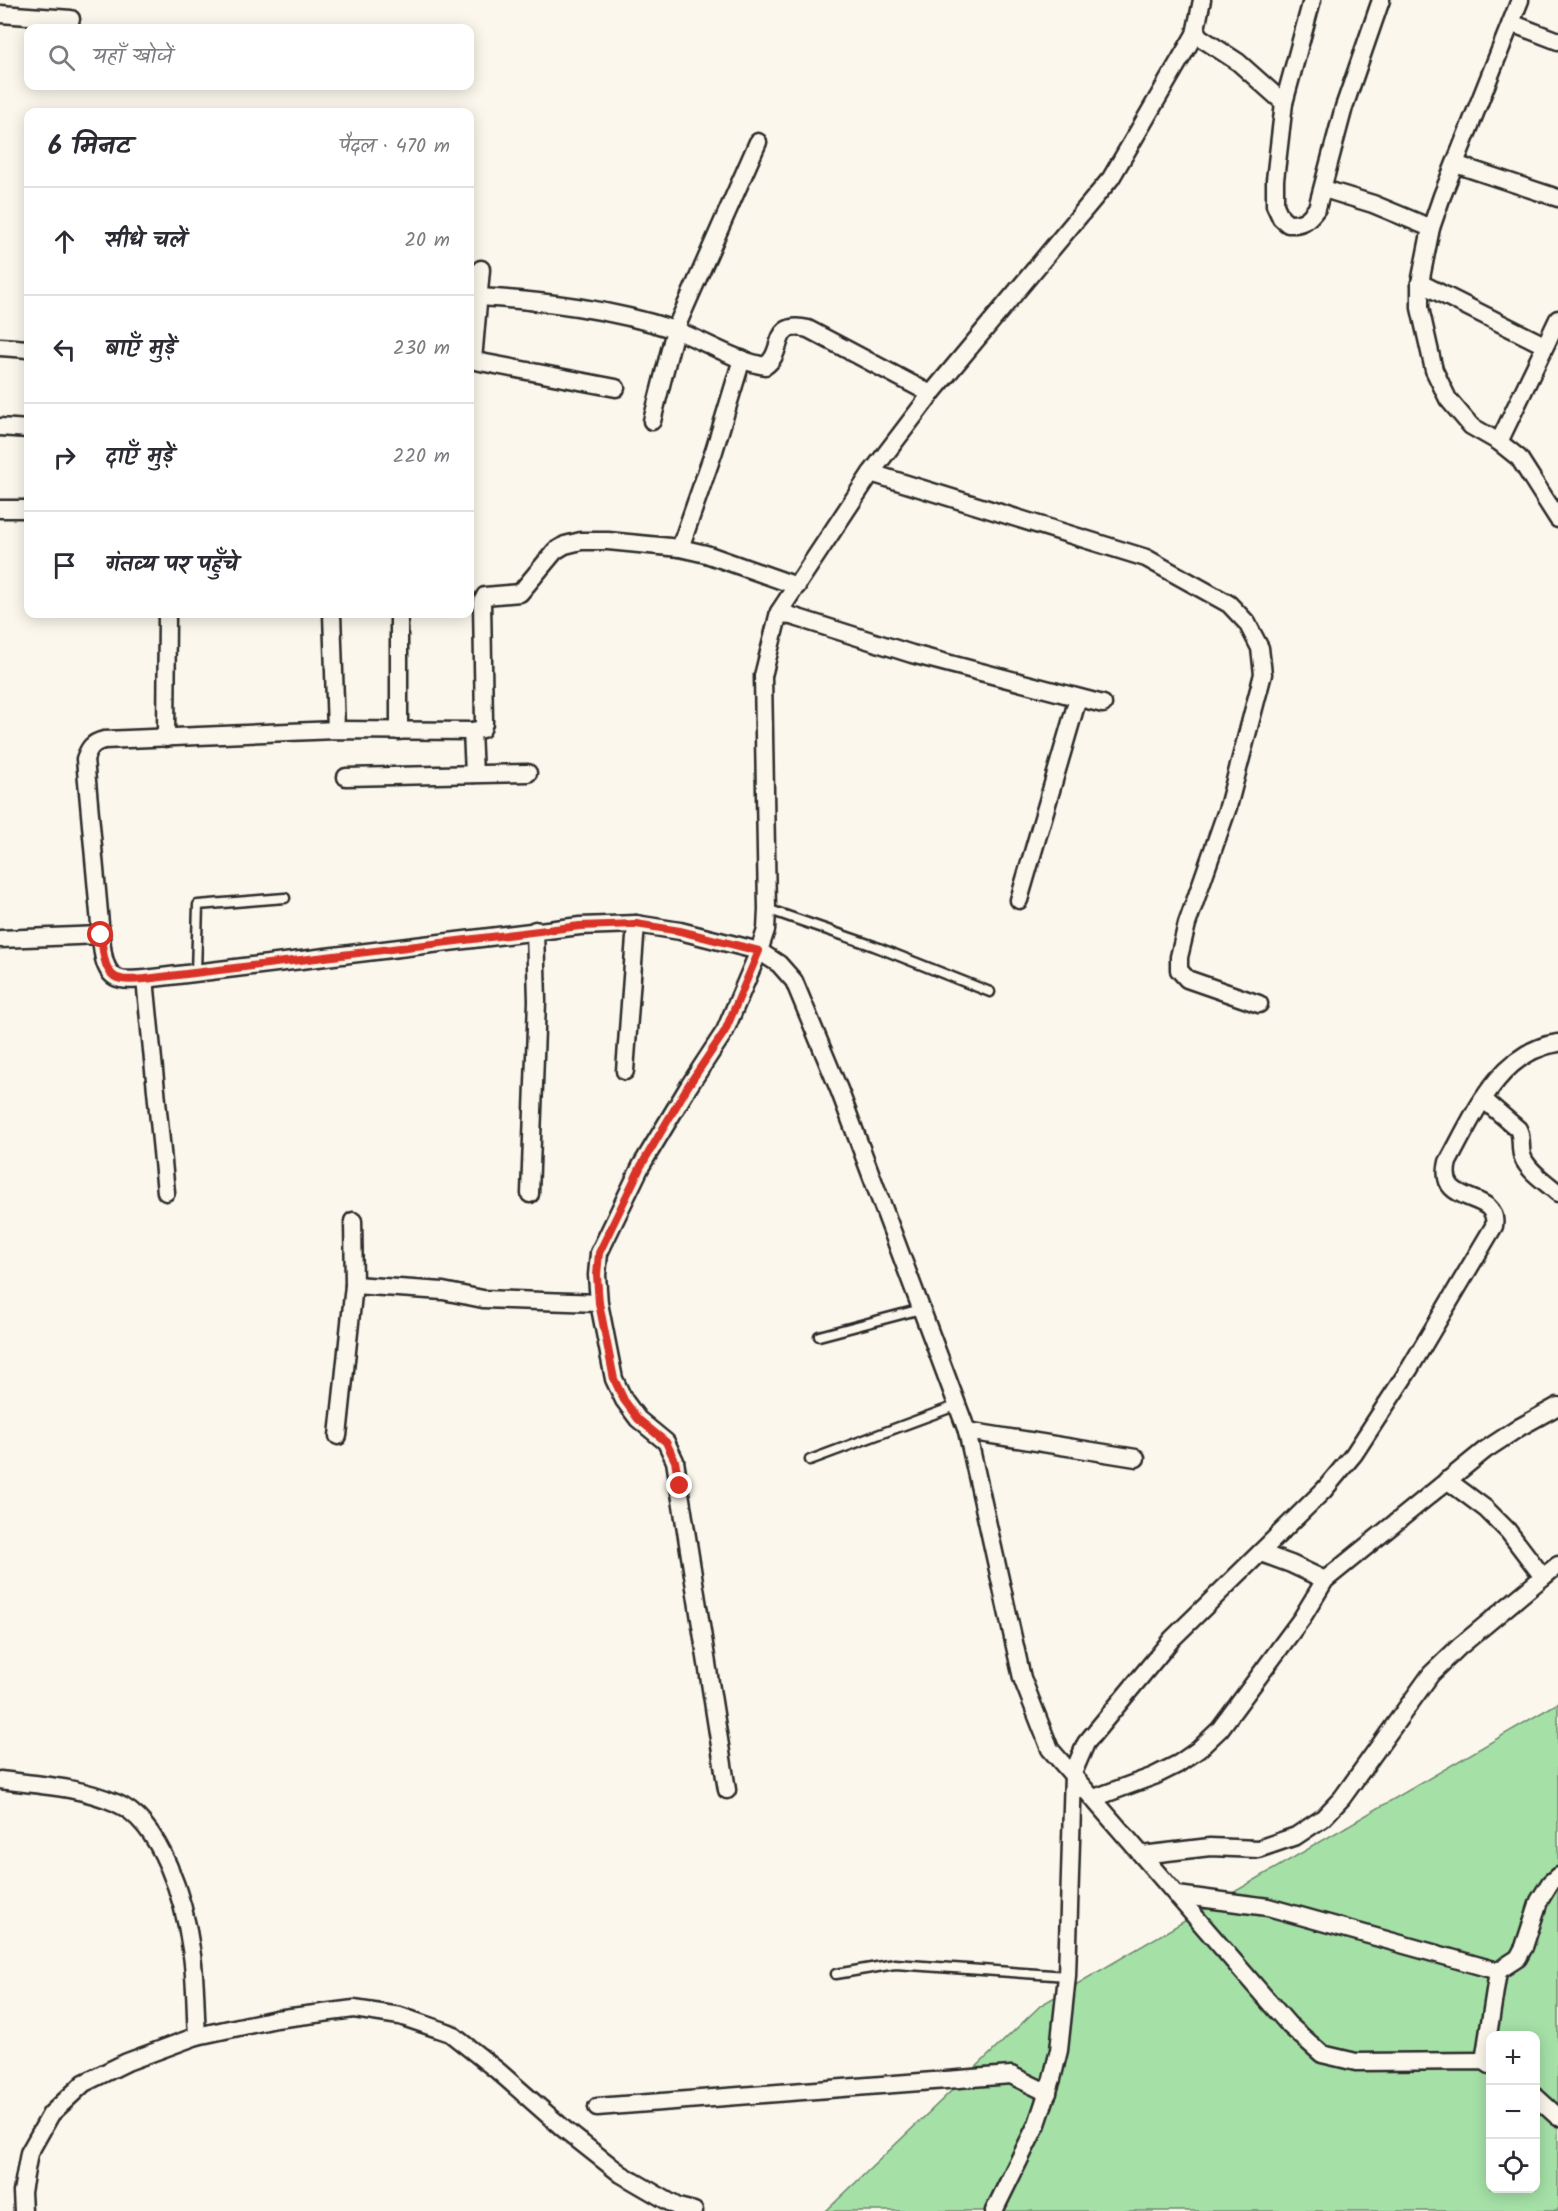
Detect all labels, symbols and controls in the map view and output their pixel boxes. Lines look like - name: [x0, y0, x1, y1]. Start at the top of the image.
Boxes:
- search box: [24, 24, 474, 90]
- text: यहाँ खोजें: [93, 40, 172, 75]
- icon: search: [45, 41, 78, 74]
- text: 6 मिनट: [48, 126, 131, 168]
- text: पैदल · 470 m: [340, 131, 450, 163]
- text: सीधे चलें: [105, 224, 186, 259]
- icon: ahead: [48, 225, 81, 258]
- text: 20 m: [404, 225, 450, 257]
- text: बाएँ मुड़ें: [105, 332, 176, 367]
- icon: left: [48, 333, 81, 366]
- text: 230 m: [393, 333, 450, 365]
- text: दाएँ मुड़ें: [105, 440, 174, 475]
- icon: right: [48, 441, 81, 474]
- text: 220 m: [393, 441, 450, 473]
- text: गंतव्य पर पहुँचे: [105, 548, 238, 583]
- icon: arrive: [48, 549, 81, 582]
- route start: [87, 921, 113, 947]
- route end: [666, 1472, 692, 1498]
- map controls: [1486, 2031, 1540, 2193]
- button: +: [1486, 2031, 1540, 2085]
- button: −: [1486, 2085, 1540, 2139]
- button: locate: [1486, 2139, 1540, 2193]

